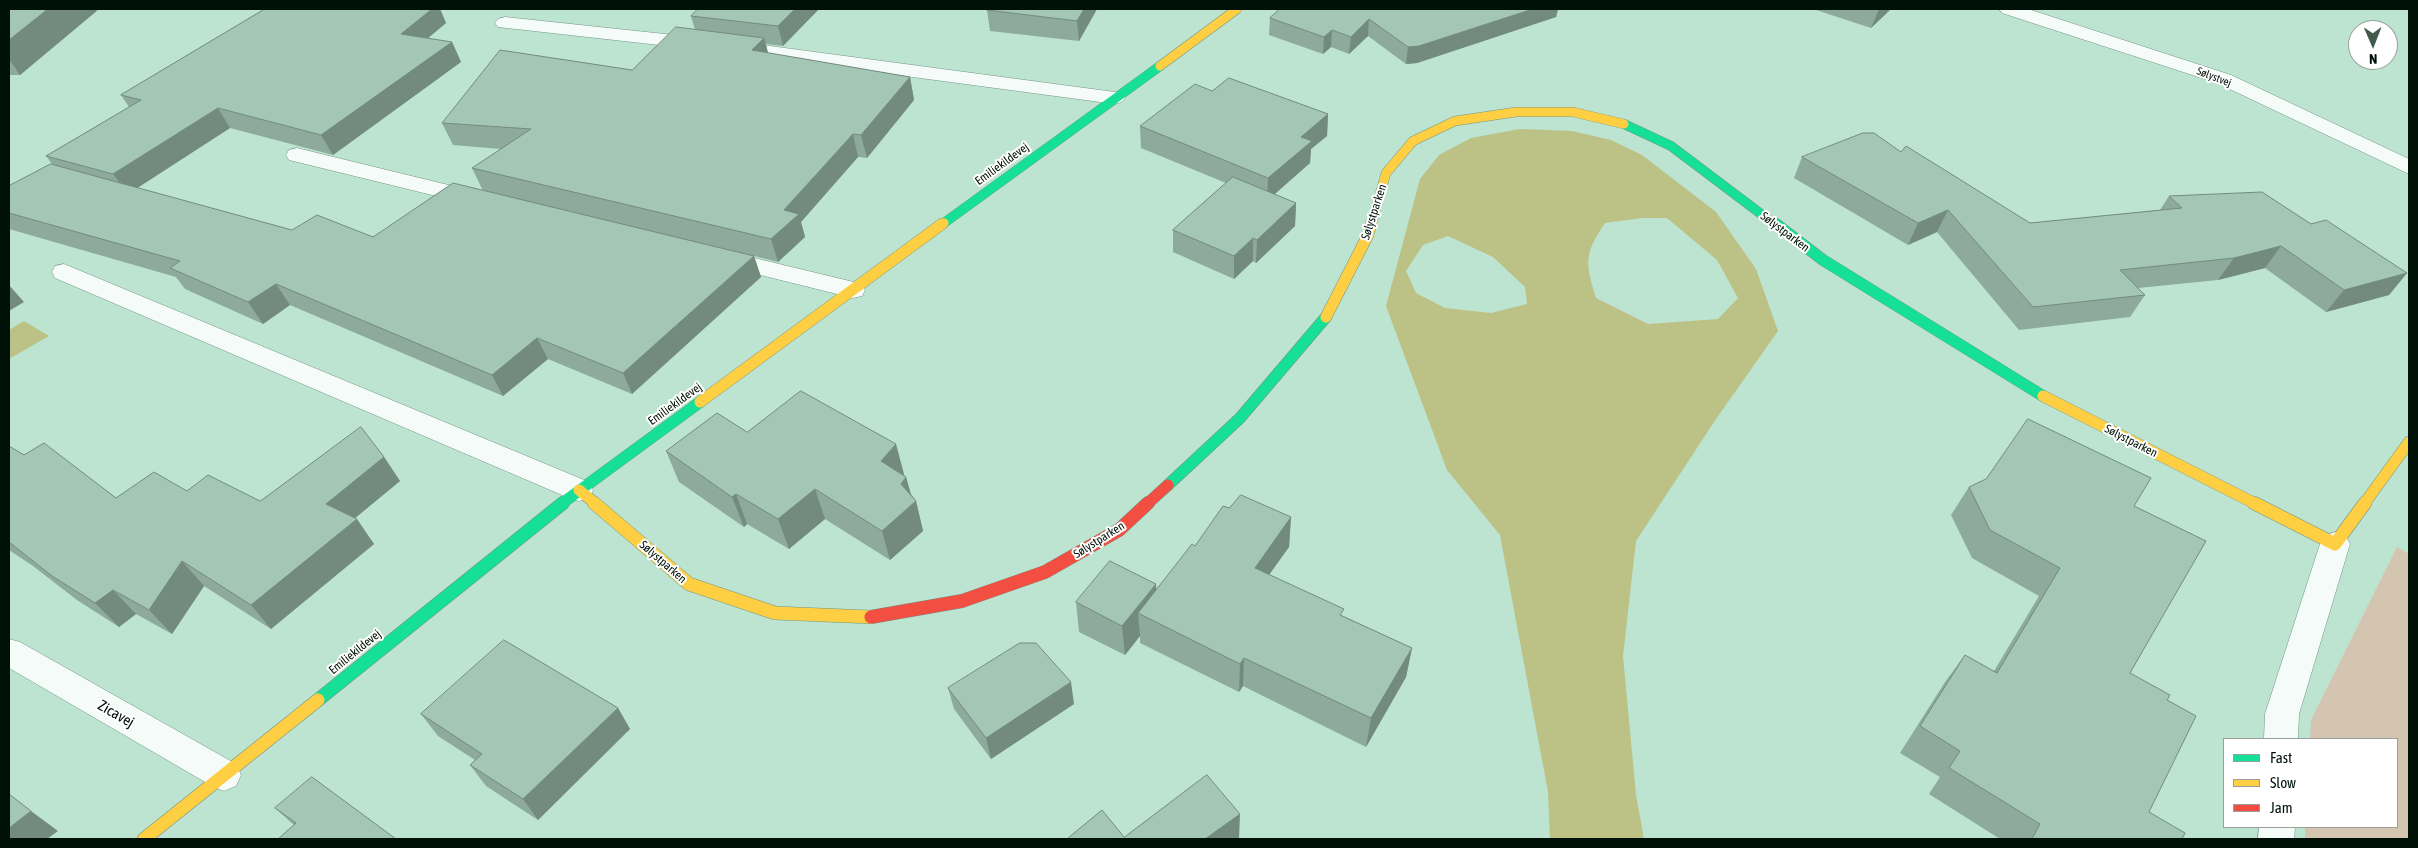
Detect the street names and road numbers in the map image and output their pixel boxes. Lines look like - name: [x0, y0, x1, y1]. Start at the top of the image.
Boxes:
- street label: Sølystvej: [2195, 64, 2233, 90]
- street label: Emiliekildevej: [972, 140, 1032, 188]
- street label: Sølystparken: [1358, 182, 1390, 242]
- street label: Sølystparken: [1758, 209, 1812, 255]
- street label: Emiliekildevej: [645, 380, 705, 428]
- street label: Sølystparken: [2102, 422, 2160, 460]
- street label: Sølystparken: [1071, 519, 1127, 561]
- street label: Sølystparken: [637, 538, 689, 586]
- street label: Emiliekildevej: [326, 627, 384, 677]
- street label: Zicavej: [95, 696, 137, 732]

